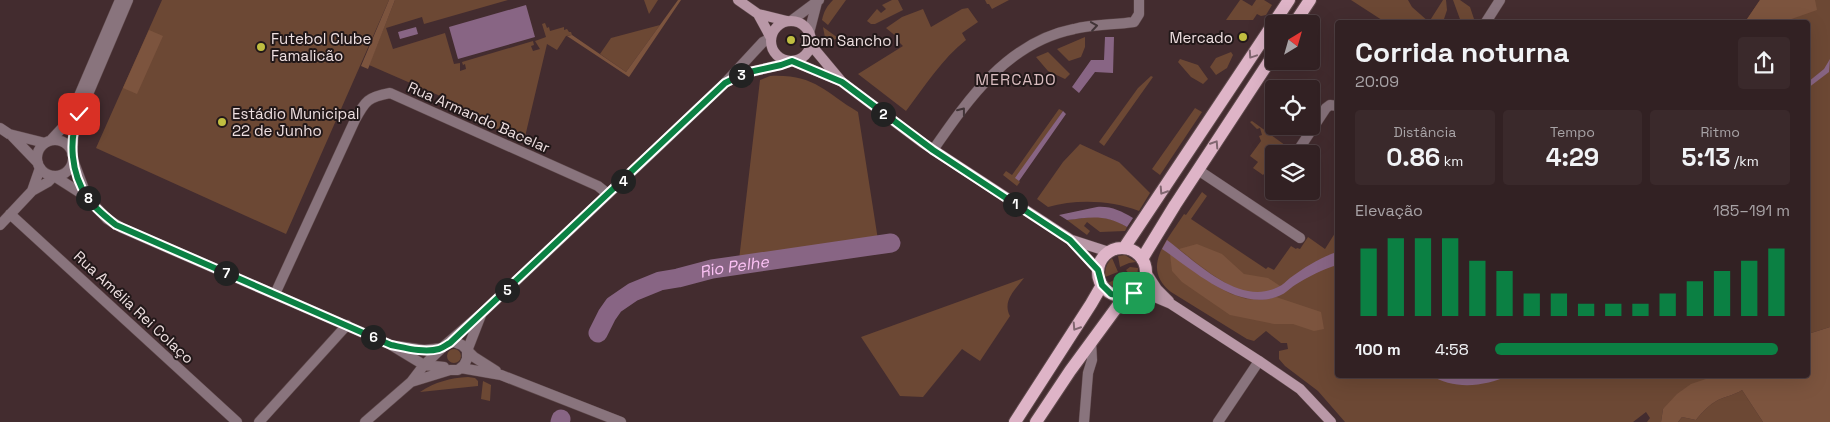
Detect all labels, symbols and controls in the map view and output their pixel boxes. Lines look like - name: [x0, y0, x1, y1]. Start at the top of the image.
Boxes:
- north arrow: [1265, 15, 1320, 70]
- map controls: [1265, 15, 1320, 200]
- one-way arrow: [1089, 21, 1098, 31]
- place label: Mercado: [1169, 28, 1233, 47]
- place label: Futebol Clube Famalicão: [271, 29, 371, 65]
- place label: Dom Sancho I: [801, 31, 899, 50]
- marker: Mercado: [1237, 31, 1249, 43]
- marker: Dom Sancho I: [785, 34, 797, 46]
- text: Corrida noturna: [1355, 34, 1569, 70]
- button: share: [1738, 37, 1790, 89]
- marker: Futebol Clube Famalicão: [255, 41, 267, 53]
- one-way arrow: [1249, 49, 1258, 59]
- pin: 3: [728, 62, 754, 88]
- text: 3: [737, 66, 746, 84]
- district label: MERCADO: [975, 69, 1057, 90]
- text: 20:09: [1355, 71, 1399, 92]
- street label: Rua Armando Bacelar: [405, 77, 553, 157]
- button: locate: [1265, 80, 1320, 135]
- pin: [58, 93, 100, 135]
- icon: check: [65, 100, 93, 128]
- pin: 2: [870, 102, 896, 126]
- place label: Estádio Municipal 22 de Junho: [232, 104, 360, 140]
- text: 2: [879, 105, 888, 123]
- one-way arrow: [956, 108, 964, 117]
- marker: Estádio Municipal 22 de Junho: [216, 116, 228, 128]
- text: Distância: [1393, 123, 1456, 141]
- text: Tempo: [1550, 123, 1595, 141]
- text: Ritmo: [1700, 123, 1740, 141]
- one-way arrow: [1209, 140, 1218, 150]
- text: 0.86: [1386, 141, 1440, 173]
- text: 4:29: [1546, 141, 1599, 173]
- text: 5:13: [1682, 141, 1730, 173]
- button: layers: [1265, 145, 1320, 200]
- text: km: [1440, 152, 1463, 170]
- text: /km: [1730, 152, 1759, 170]
- pin: 4: [610, 168, 636, 194]
- text: 4: [619, 172, 628, 190]
- one-way arrow: [1159, 185, 1169, 194]
- pin: 8: [76, 186, 100, 210]
- text: 8: [84, 189, 93, 207]
- pin: 1: [1002, 192, 1028, 216]
- text: 1: [1012, 195, 1019, 213]
- text: Elevação: [1355, 200, 1423, 221]
- text: 185–191 m: [1713, 200, 1790, 221]
- street label: Rua Amélia Rei Colaço: [70, 246, 198, 368]
- water label: Rio Pelhe: [697, 250, 771, 282]
- pin: 7: [214, 260, 238, 286]
- text: 7: [223, 264, 230, 282]
- pin: [1113, 272, 1155, 314]
- pin: 5: [494, 278, 520, 302]
- icon: arrive: [1120, 279, 1148, 307]
- text: 5: [503, 281, 512, 299]
- one-way arrow: [1073, 321, 1083, 330]
- pin: 6: [360, 324, 386, 350]
- text: 6: [369, 328, 378, 346]
- text: 100 m: [1355, 339, 1401, 360]
- text: 4:58: [1435, 339, 1469, 360]

